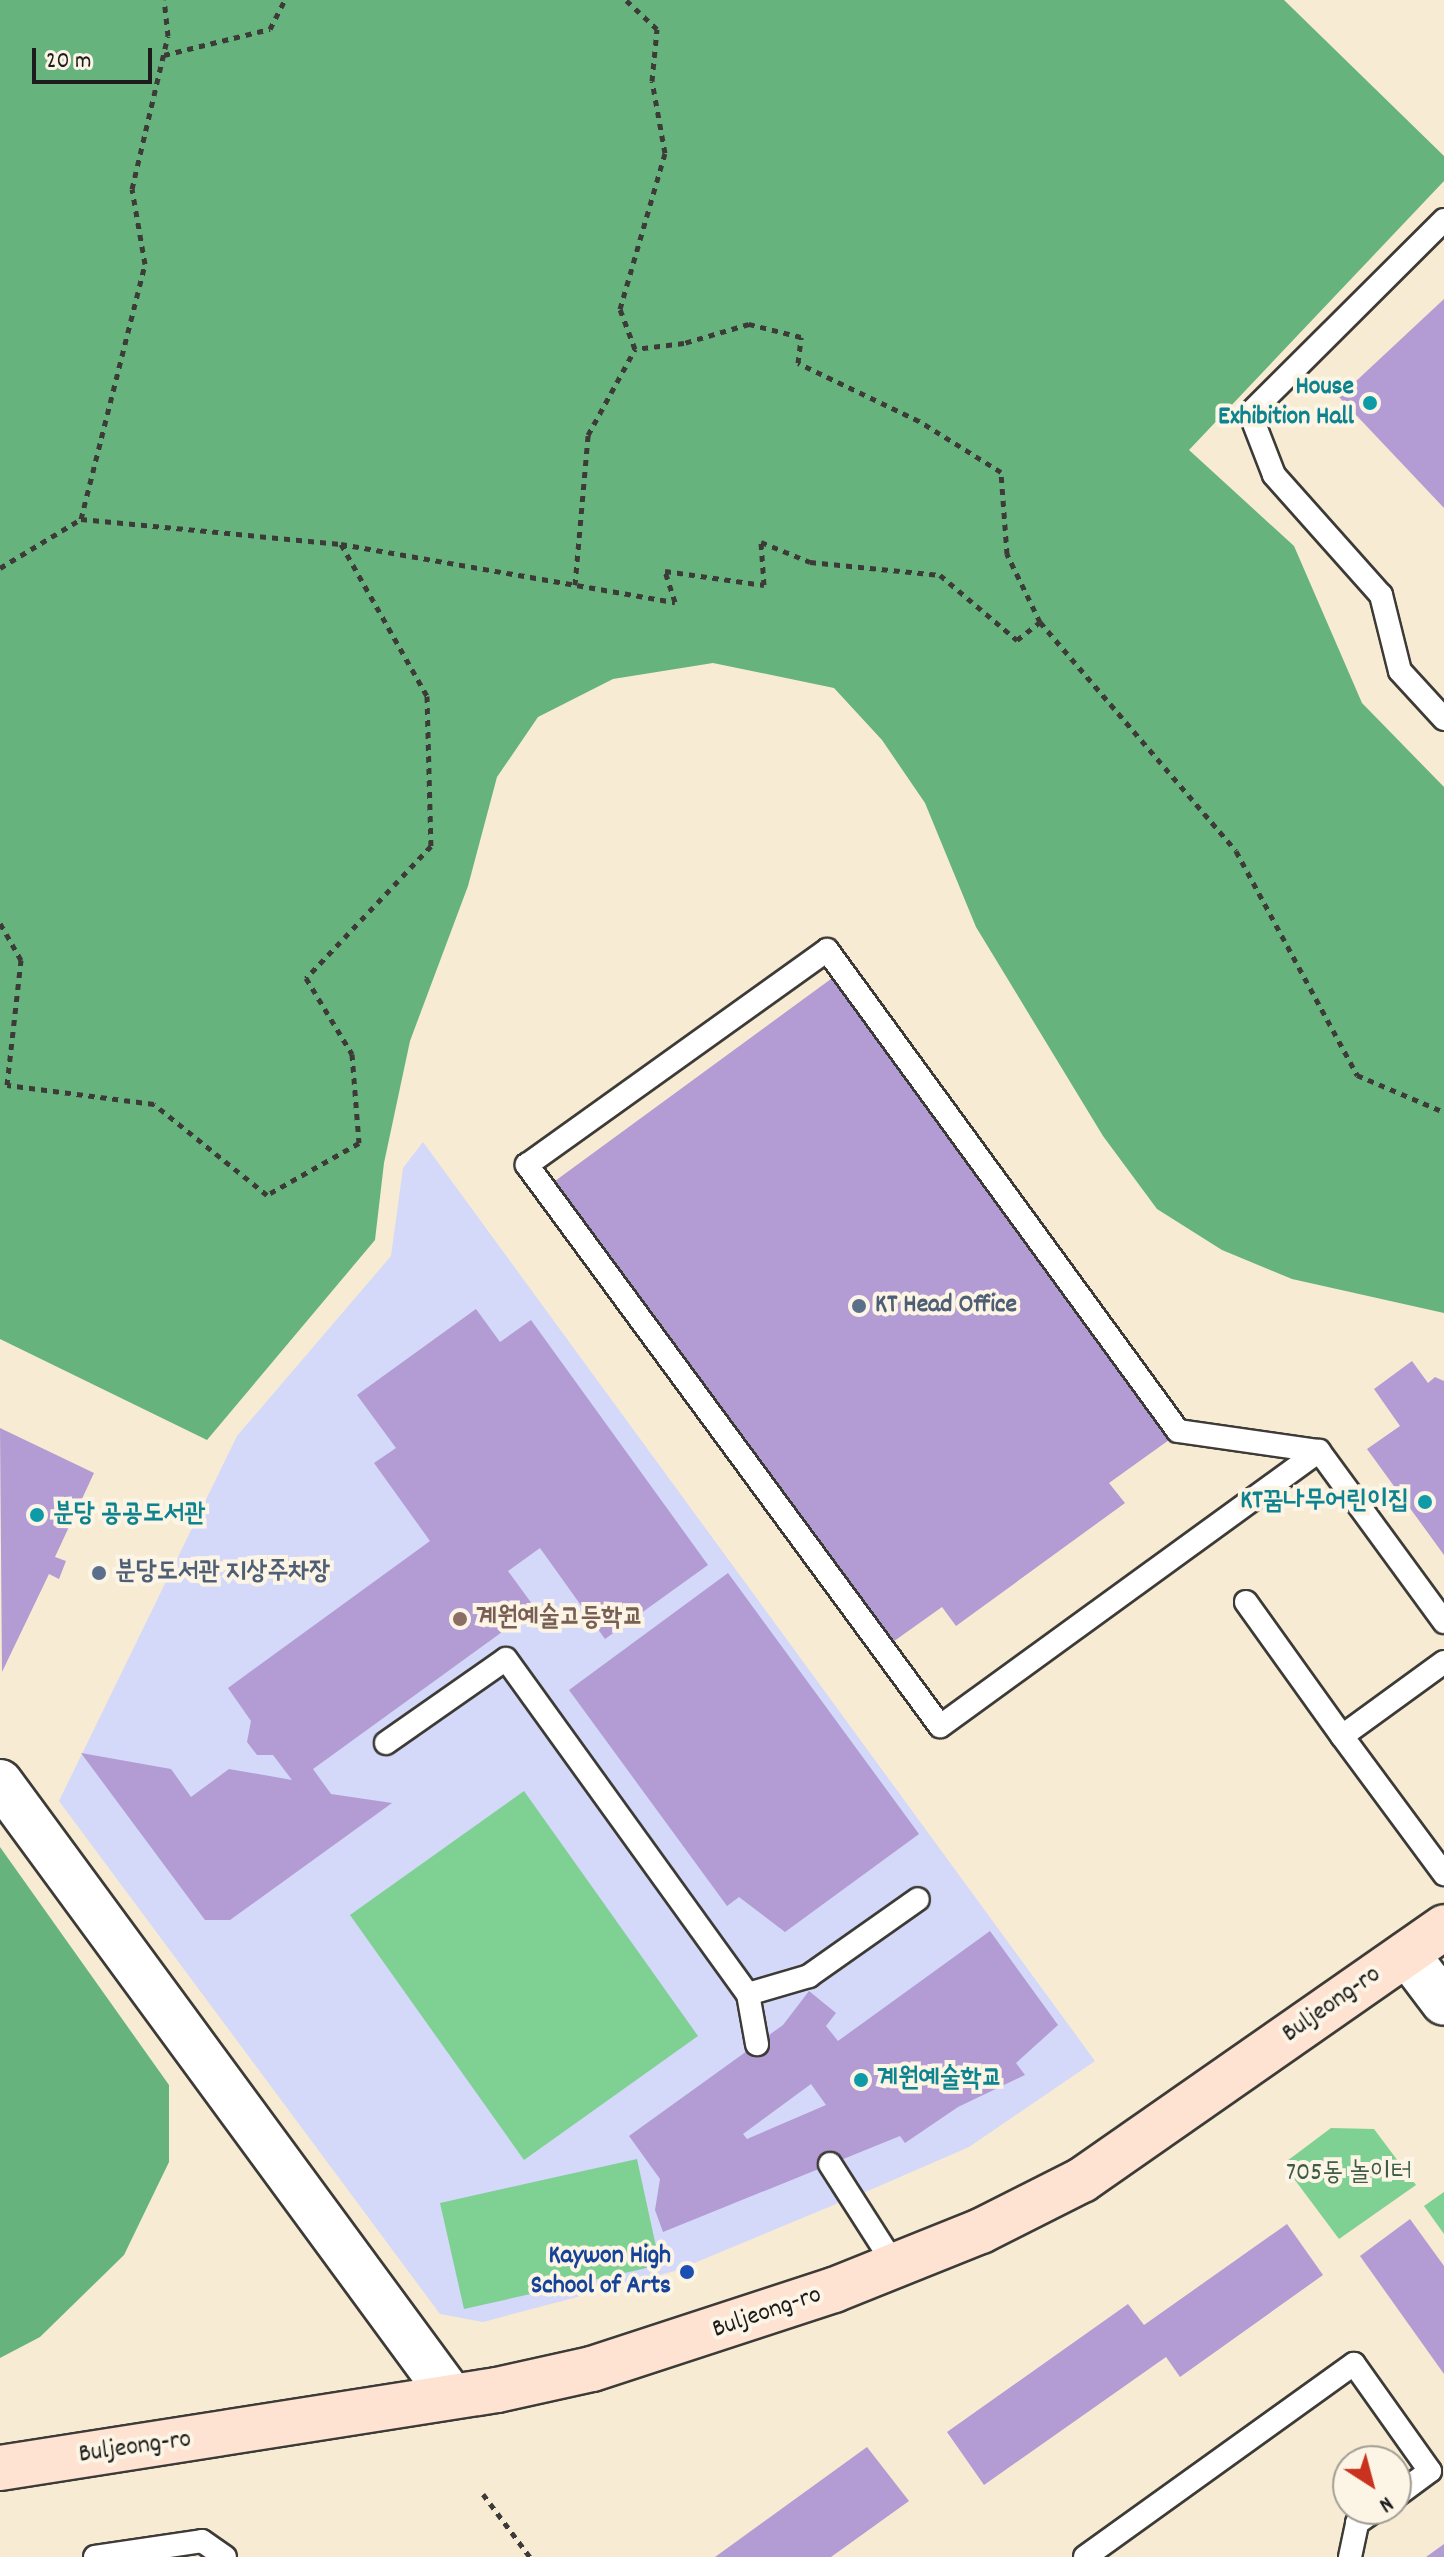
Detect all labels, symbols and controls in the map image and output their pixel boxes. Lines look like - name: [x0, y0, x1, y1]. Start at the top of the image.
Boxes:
- scale bar: [36, 32, 156, 82]
- text: 20 m: [46, 45, 92, 79]
- place label: House Exhibition Hall: [1218, 372, 1354, 434]
- marker: House Exhibition Hall: [1361, 394, 1379, 412]
- place label: KT Head Office: [875, 1290, 1017, 1322]
- marker: KT Head Office: [850, 1297, 868, 1315]
- place label: KT꿈나무어린이집: [1240, 1486, 1409, 1518]
- marker: KT꿈나무어린이집: [1416, 1493, 1434, 1511]
- place label: 분당 공공도서관: [53, 1499, 205, 1531]
- marker: 분당 공공도서관: [28, 1506, 46, 1524]
- place label: 분당도서관 지상주차장: [115, 1557, 330, 1589]
- marker: 분당도서관 지상주차장: [90, 1564, 108, 1582]
- place label: 계원예술고등학교: [476, 1603, 643, 1635]
- marker: 계원예술고등학교: [451, 1610, 469, 1628]
- street label: Buljeong-ro: [1277, 1960, 1387, 2050]
- place label: 계원예술학교: [877, 2064, 1003, 2096]
- marker: 계원예술학교: [852, 2071, 870, 2089]
- park label: 705동 놀이터: [1286, 2158, 1412, 2190]
- place label: Kaywon High School of Arts: [531, 2241, 671, 2302]
- marker: Kaywon High School of Arts: [678, 2263, 696, 2281]
- street label: Buljeong-ro: [708, 2280, 826, 2346]
- street label: Buljeong-ro: [77, 2425, 193, 2471]
- north arrow: [1332, 2445, 1412, 2525]
- text: N: [1372, 2487, 1399, 2519]

